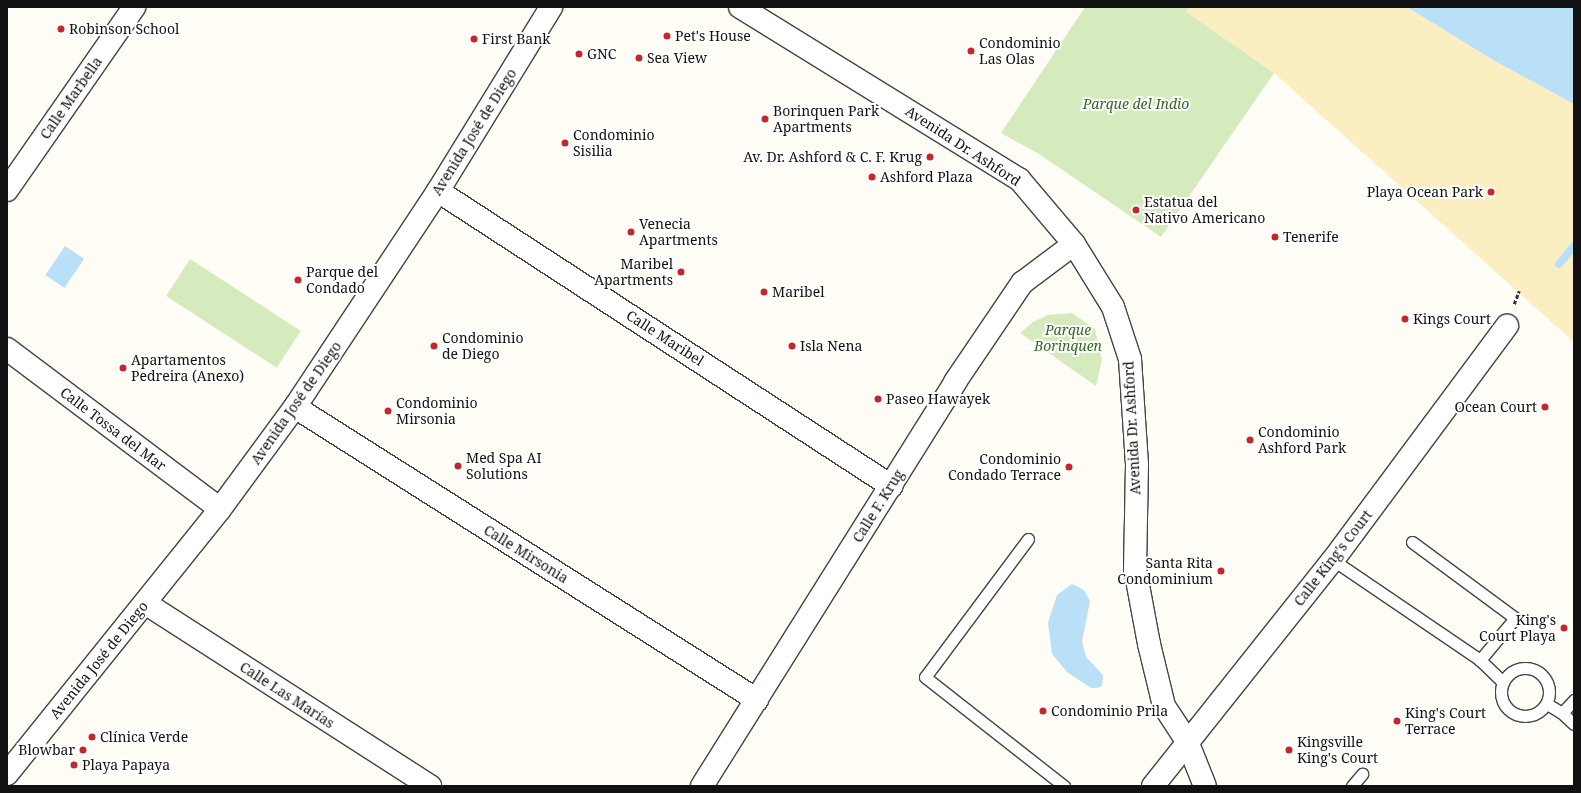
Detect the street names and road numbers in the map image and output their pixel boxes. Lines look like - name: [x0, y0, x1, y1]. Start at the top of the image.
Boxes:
- street label: Calle Marbella: [36, 54, 106, 142]
- street label: Avenida José de Diego: [428, 66, 520, 198]
- street label: Avenida Dr. Ashford: [902, 103, 1024, 189]
- street label: Calle Maribel: [623, 307, 707, 369]
- street label: Avenida José de Diego: [247, 338, 345, 468]
- street label: Avenida Dr. Ashford: [1120, 361, 1144, 495]
- street label: Calle Tossa del Mar: [57, 384, 169, 474]
- street label: Calle F. Krug: [849, 466, 907, 546]
- street label: Calle King's Court: [1290, 507, 1376, 609]
- street label: Calle Mirsonia: [481, 521, 571, 587]
- street label: Avenida José de Diego: [46, 598, 152, 722]
- street label: Calle Las Marías: [237, 658, 337, 732]

